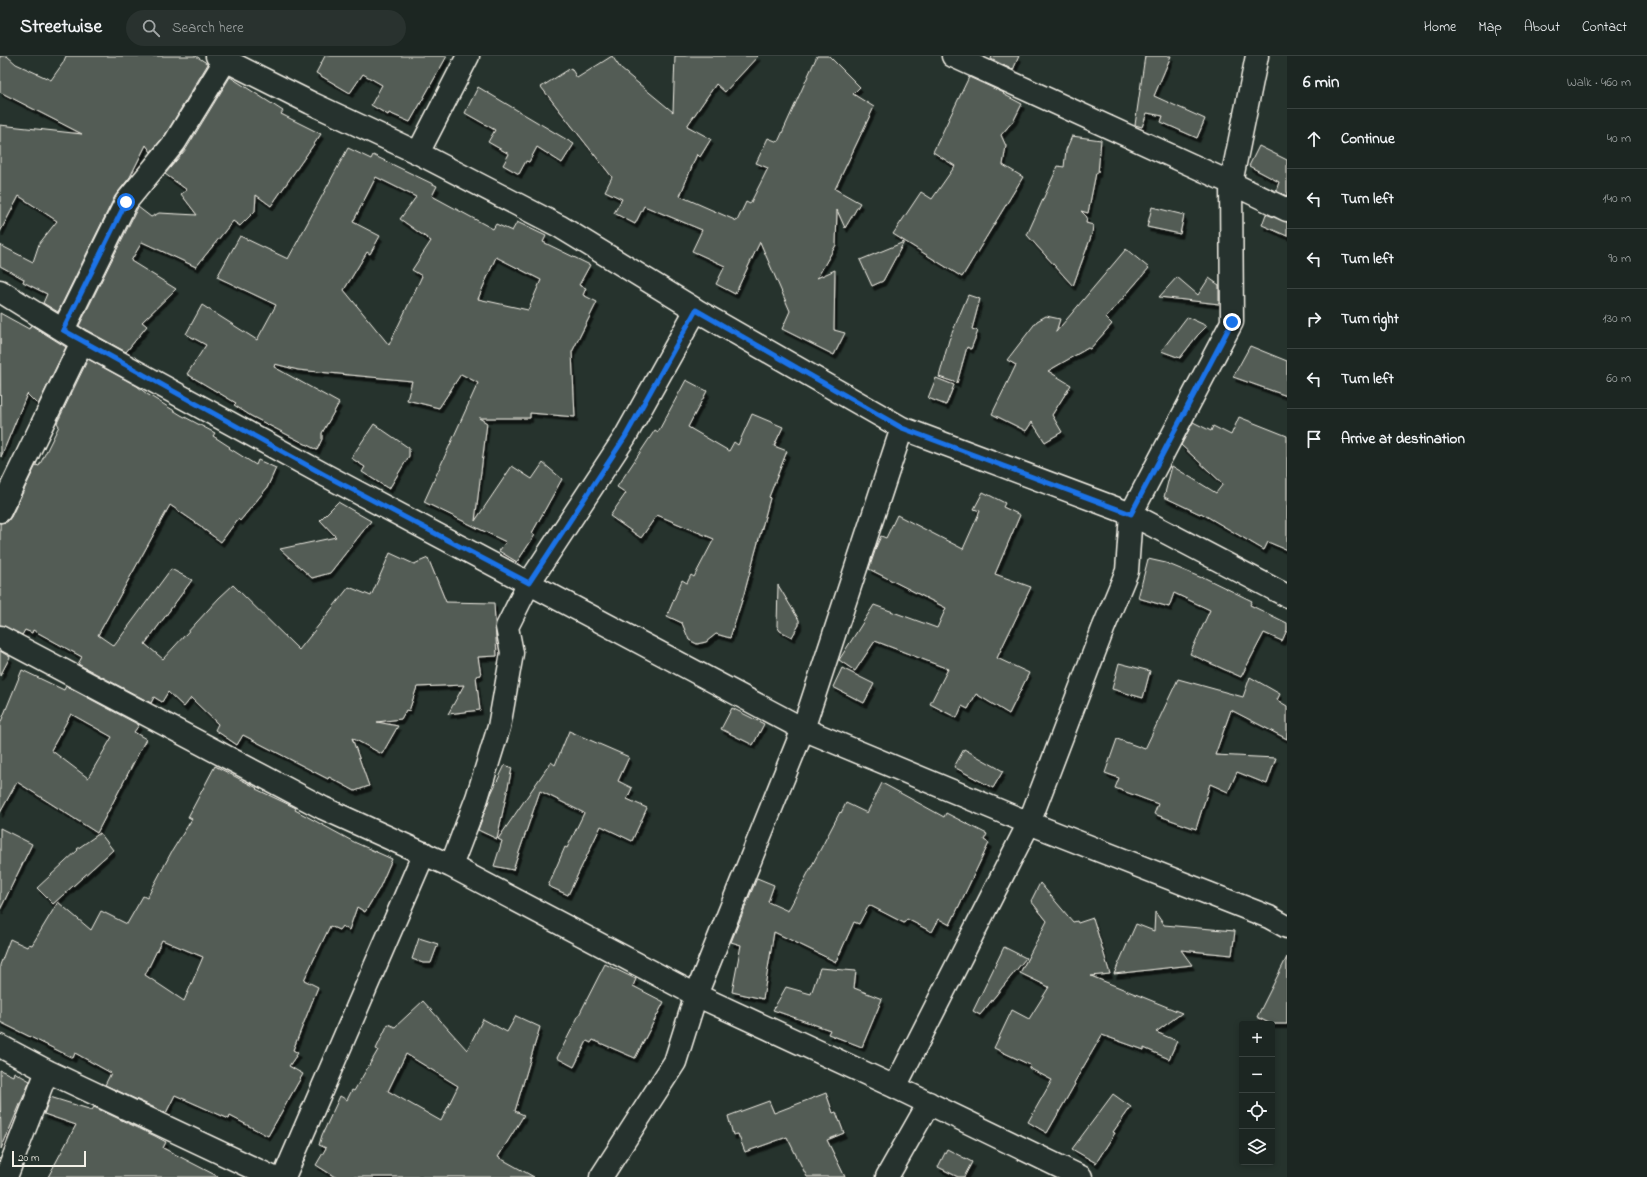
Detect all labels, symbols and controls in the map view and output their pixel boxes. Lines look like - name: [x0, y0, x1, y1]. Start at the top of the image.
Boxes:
- search box: [126, 10, 406, 46]
- text: Streetwise: [20, 14, 102, 41]
- icon: search: [140, 17, 162, 39]
- text: Search here: [172, 17, 244, 39]
- text: Home: [1424, 17, 1456, 38]
- text: Map: [1478, 17, 1502, 38]
- text: About: [1524, 17, 1560, 38]
- text: Contact: [1582, 17, 1627, 38]
- text: 6 min: [1303, 70, 1339, 95]
- text: Walk · 460 m: [1567, 73, 1631, 92]
- icon: ahead: [1303, 128, 1325, 150]
- text: Continue: [1341, 128, 1395, 150]
- text: 40 m: [1607, 129, 1631, 148]
- icon: left: [1303, 188, 1325, 210]
- text: Turn left: [1341, 188, 1394, 210]
- text: 140 m: [1603, 189, 1631, 208]
- route start: [117, 193, 135, 211]
- icon: left: [1303, 248, 1325, 270]
- text: Turn left: [1341, 248, 1394, 270]
- text: 90 m: [1608, 249, 1631, 268]
- icon: right: [1303, 308, 1325, 330]
- text: Turn right: [1341, 308, 1399, 330]
- text: 130 m: [1603, 309, 1631, 328]
- route end: [1223, 313, 1241, 331]
- icon: left: [1303, 368, 1325, 390]
- text: Turn left: [1341, 368, 1394, 390]
- text: 60 m: [1606, 369, 1631, 388]
- icon: arrive: [1303, 428, 1325, 450]
- text: Arrive at destination: [1341, 428, 1465, 450]
- map controls: [1239, 1021, 1275, 1165]
- button: +: [1239, 1021, 1275, 1057]
- button: −: [1239, 1057, 1275, 1093]
- button: locate: [1239, 1093, 1275, 1129]
- button: layers: [1239, 1129, 1275, 1165]
- scale bar: [12, 1149, 86, 1168]
- text: 20 m: [18, 1150, 40, 1166]

